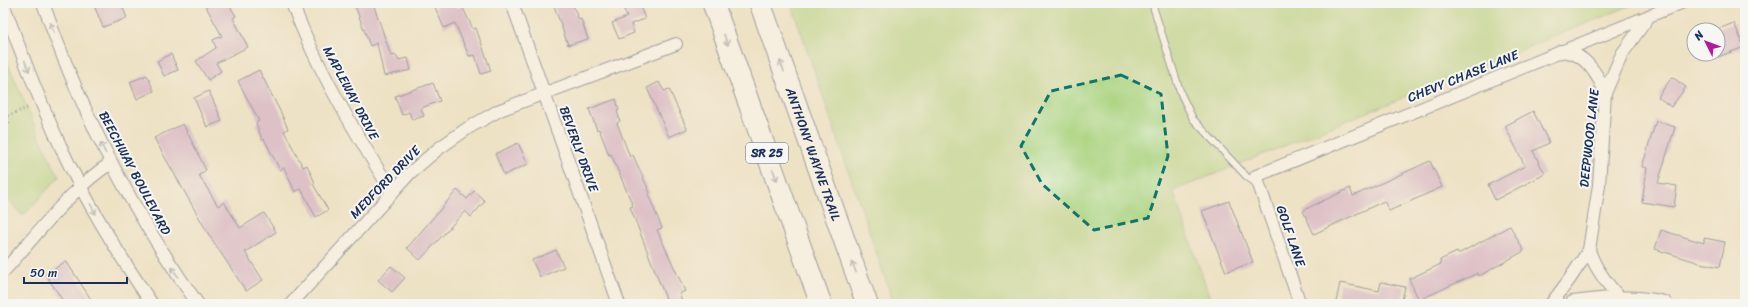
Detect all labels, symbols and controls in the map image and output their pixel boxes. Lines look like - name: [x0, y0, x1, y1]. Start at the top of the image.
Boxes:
- north arrow: [1686, 22, 1726, 62]
- one-way arrow: [47, 23, 55, 35]
- text: N: [1689, 26, 1709, 46]
- one-way arrow: [723, 33, 731, 45]
- street label: MAPLEWAY DRIVE: [316, 42, 386, 145]
- street label: CHEVY CHASE LANE: [1404, 43, 1523, 109]
- one-way arrow: [24, 59, 31, 71]
- one-way arrow: [778, 59, 785, 72]
- street label: ANTHONY WAYNE TRAIL: [779, 83, 848, 224]
- street label: DEEPWOOD LANE: [1572, 87, 1606, 188]
- street label: BEVERLY DRIVE: [553, 103, 605, 196]
- street label: BEECHWAY BOULEVARD: [93, 107, 178, 239]
- street label: MEDFORD DRIVE: [344, 139, 427, 224]
- one-way arrow: [99, 142, 106, 154]
- road number: SR 25: [746, 143, 788, 163]
- one-way arrow: [771, 169, 779, 181]
- street label: GOLF LANE: [1270, 202, 1313, 271]
- one-way arrow: [90, 203, 98, 215]
- scale bar: [24, 259, 127, 285]
- text: 50 m: [30, 262, 57, 284]
- one-way arrow: [849, 262, 857, 274]
- one-way arrow: [171, 267, 179, 278]

